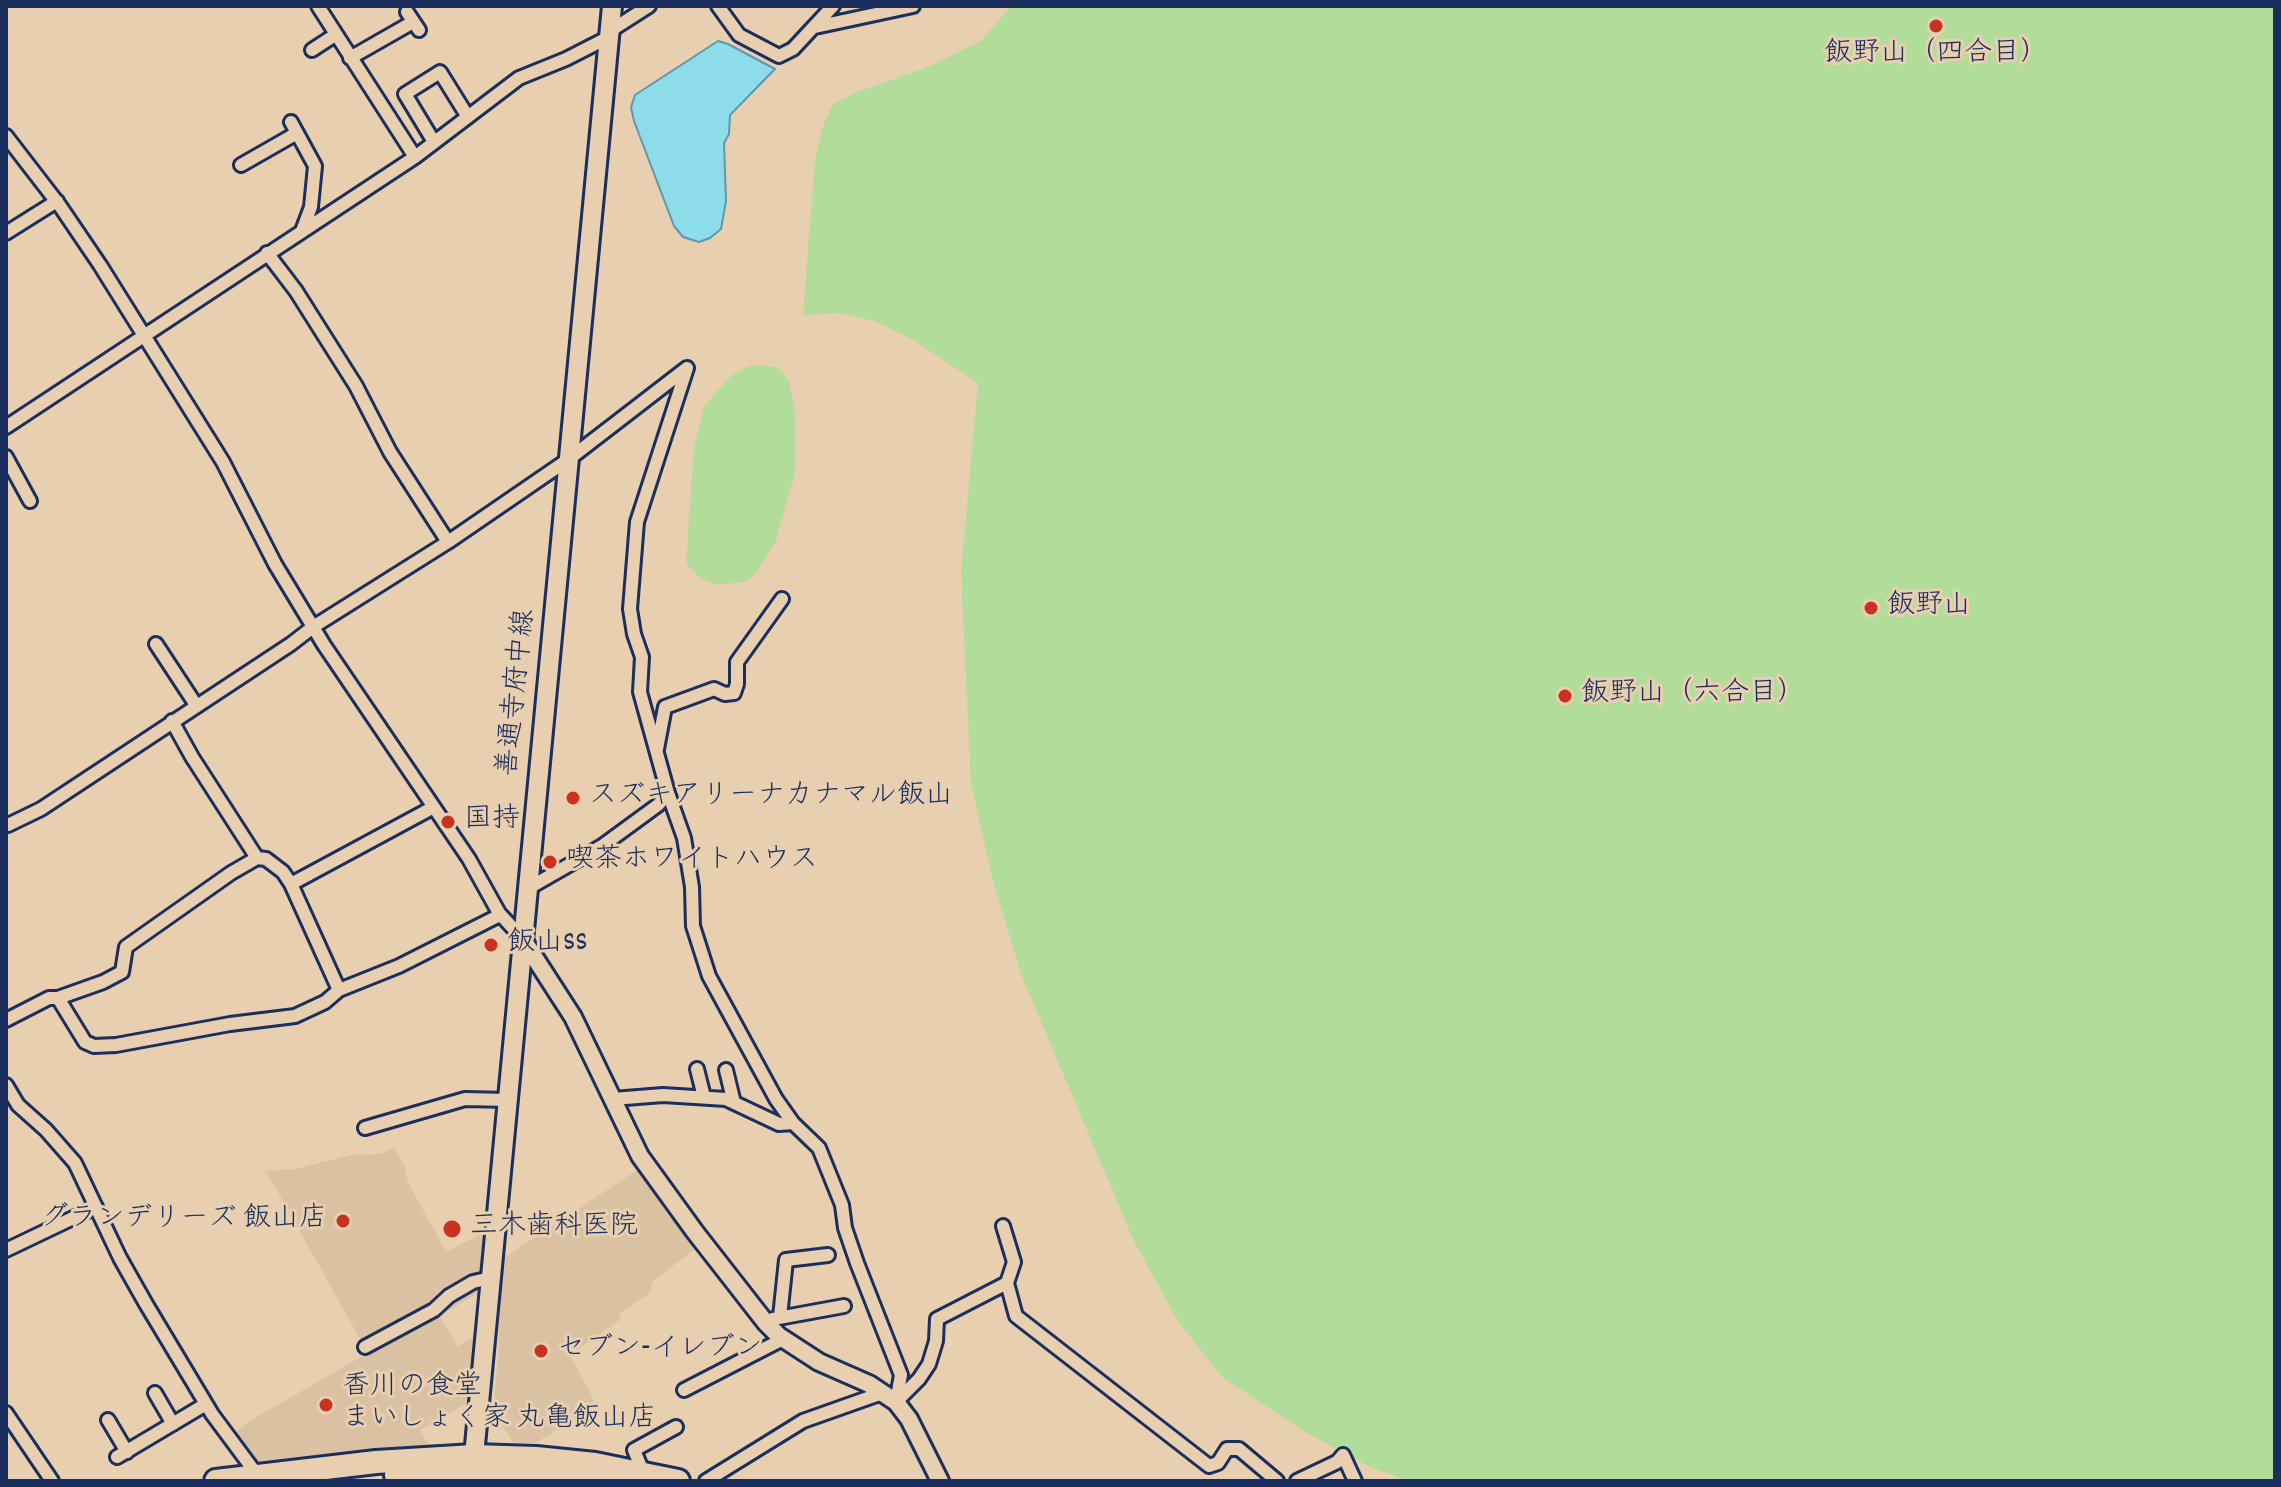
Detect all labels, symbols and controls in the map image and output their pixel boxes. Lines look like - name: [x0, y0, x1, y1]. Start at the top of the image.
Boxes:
- marker: 飯野山（四合目）: [1927, 17, 1945, 35]
- place label: 飯野山（四合目）: [1824, 39, 2048, 73]
- place label: 飯野山: [1887, 591, 1971, 625]
- marker: 飯野山: [1862, 599, 1880, 617]
- street label: 善通寺府中線: [494, 608, 544, 778]
- place label: 飯野山（六合目）: [1581, 679, 1805, 713]
- marker: 飯野山（六合目）: [1556, 687, 1574, 705]
- place label: スズキアリーナカナマル飯山: [589, 781, 953, 815]
- marker: スズキアリーナカナマル飯山: [564, 789, 582, 807]
- place label: 国持: [464, 805, 520, 839]
- marker: 国持: [439, 813, 457, 831]
- place label: 喫茶ホワイトハウス: [566, 845, 818, 879]
- marker: 喫茶ホワイトハウス: [541, 853, 559, 871]
- place label: 飯山SS: [507, 928, 588, 962]
- marker: 飯山SS: [482, 936, 500, 954]
- place label: グランデリーズ 飯山店: [41, 1204, 327, 1238]
- marker: グランデリーズ 飯山店: [334, 1212, 352, 1230]
- place label: 三木歯科医院: [470, 1212, 638, 1246]
- marker: 三木歯科医院: [441, 1218, 463, 1240]
- place label: セブン-イレブン: [557, 1334, 763, 1368]
- marker: セブン-イレブン: [532, 1342, 550, 1360]
- place label: 香川の食堂 まいしょく家 丸亀飯山店: [342, 1372, 656, 1438]
- marker: 香川の食堂 まいしょく家 丸亀飯山店: [317, 1396, 335, 1414]

